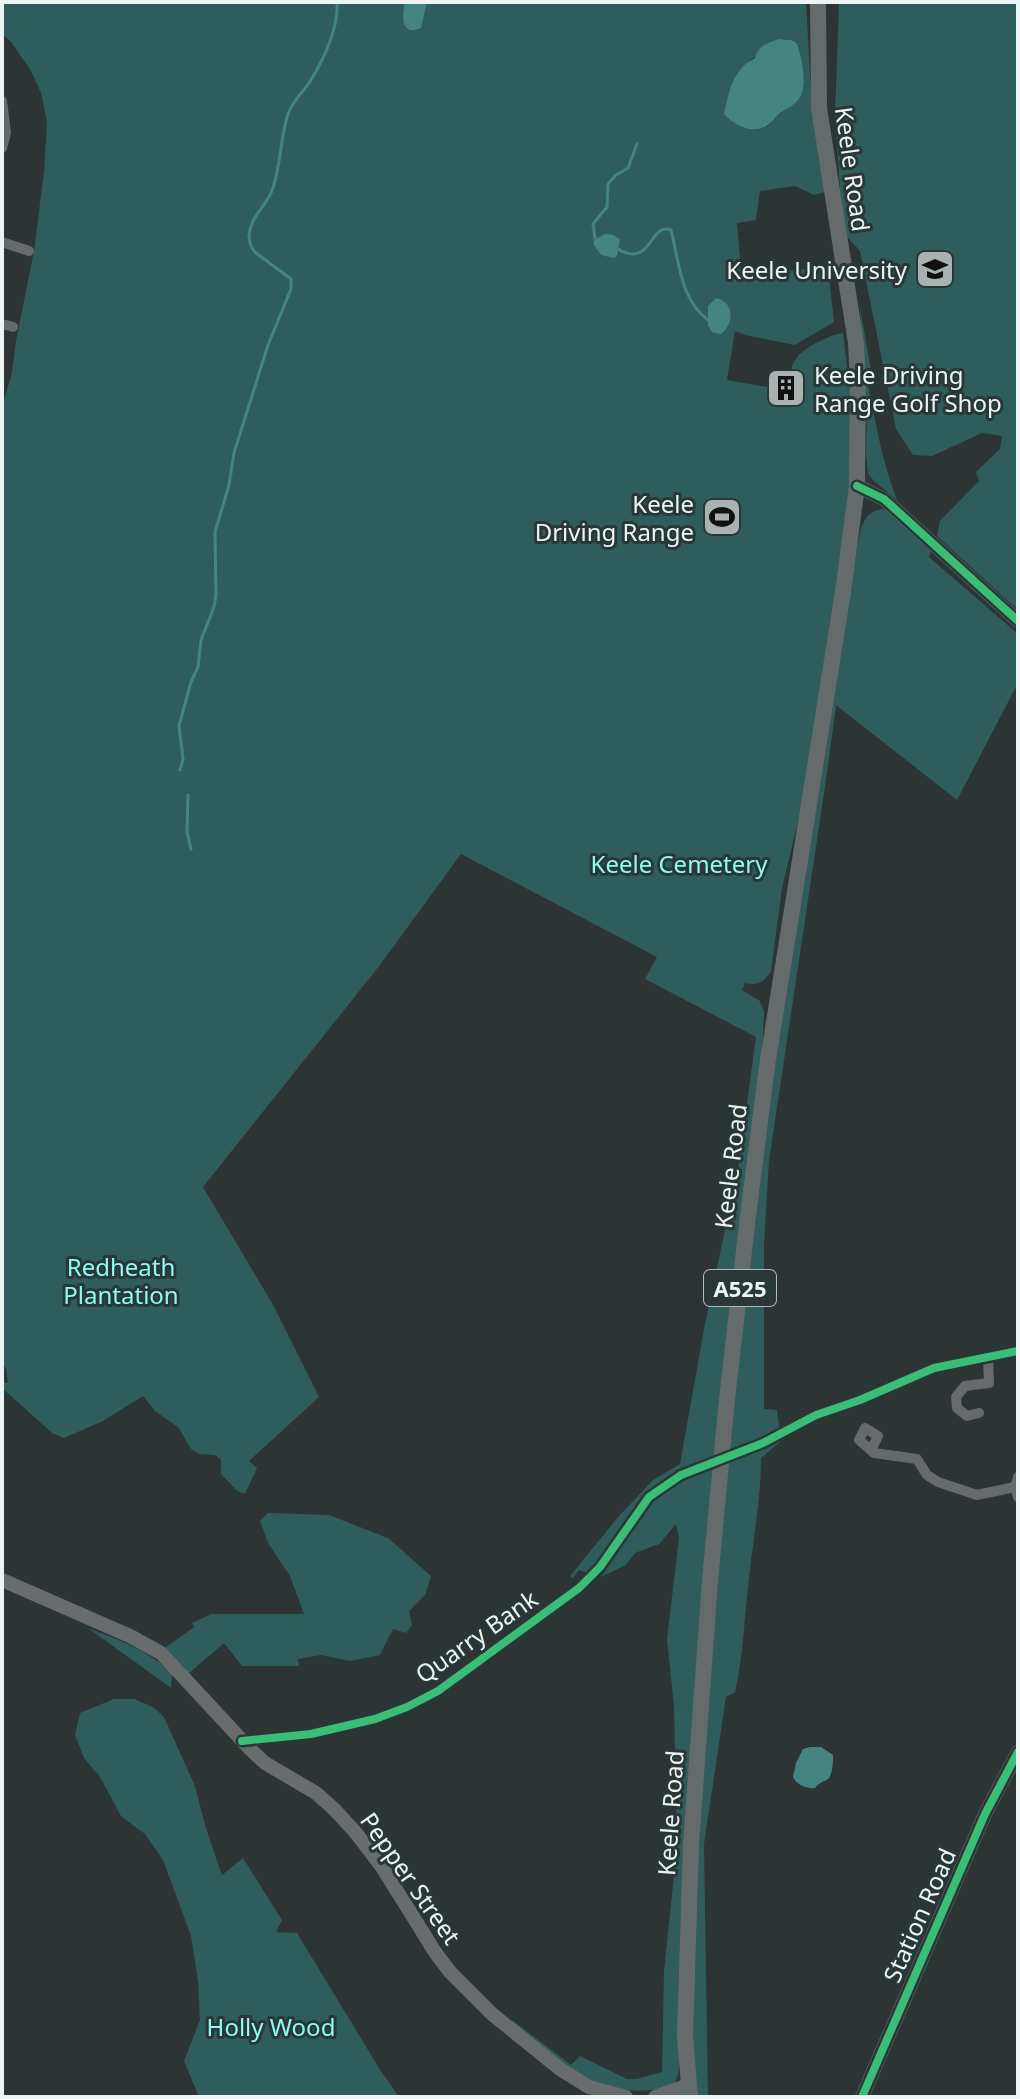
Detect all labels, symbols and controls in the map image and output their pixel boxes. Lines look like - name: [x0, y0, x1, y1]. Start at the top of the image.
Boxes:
- street label: Keele Road: [828, 105, 878, 233]
- school or university icon: Keele University: [914, 248, 956, 290]
- place label: Keele University: [726, 253, 908, 286]
- place label: Keele Driving Range Golf Shop: [814, 358, 1002, 419]
- building icon: Keele Driving Range Golf Shop: [765, 367, 807, 409]
- place label: Keele Driving Range: [535, 487, 694, 548]
- sports icon: Keele Driving Range: [701, 496, 743, 538]
- park label: Keele Cemetery: [591, 847, 768, 880]
- street label: Keele Road: [706, 1102, 754, 1230]
- park label: Redheath Plantation: [63, 1250, 179, 1311]
- road number: A525: [704, 1270, 776, 1306]
- street label: Quarry Bank: [408, 1582, 544, 1690]
- street label: Keele Road: [649, 1749, 691, 1877]
- street label: Pepper Street: [353, 1805, 469, 1951]
- street label: Station Road: [875, 1843, 963, 1987]
- park label: Holly Wood: [207, 2010, 335, 2043]

